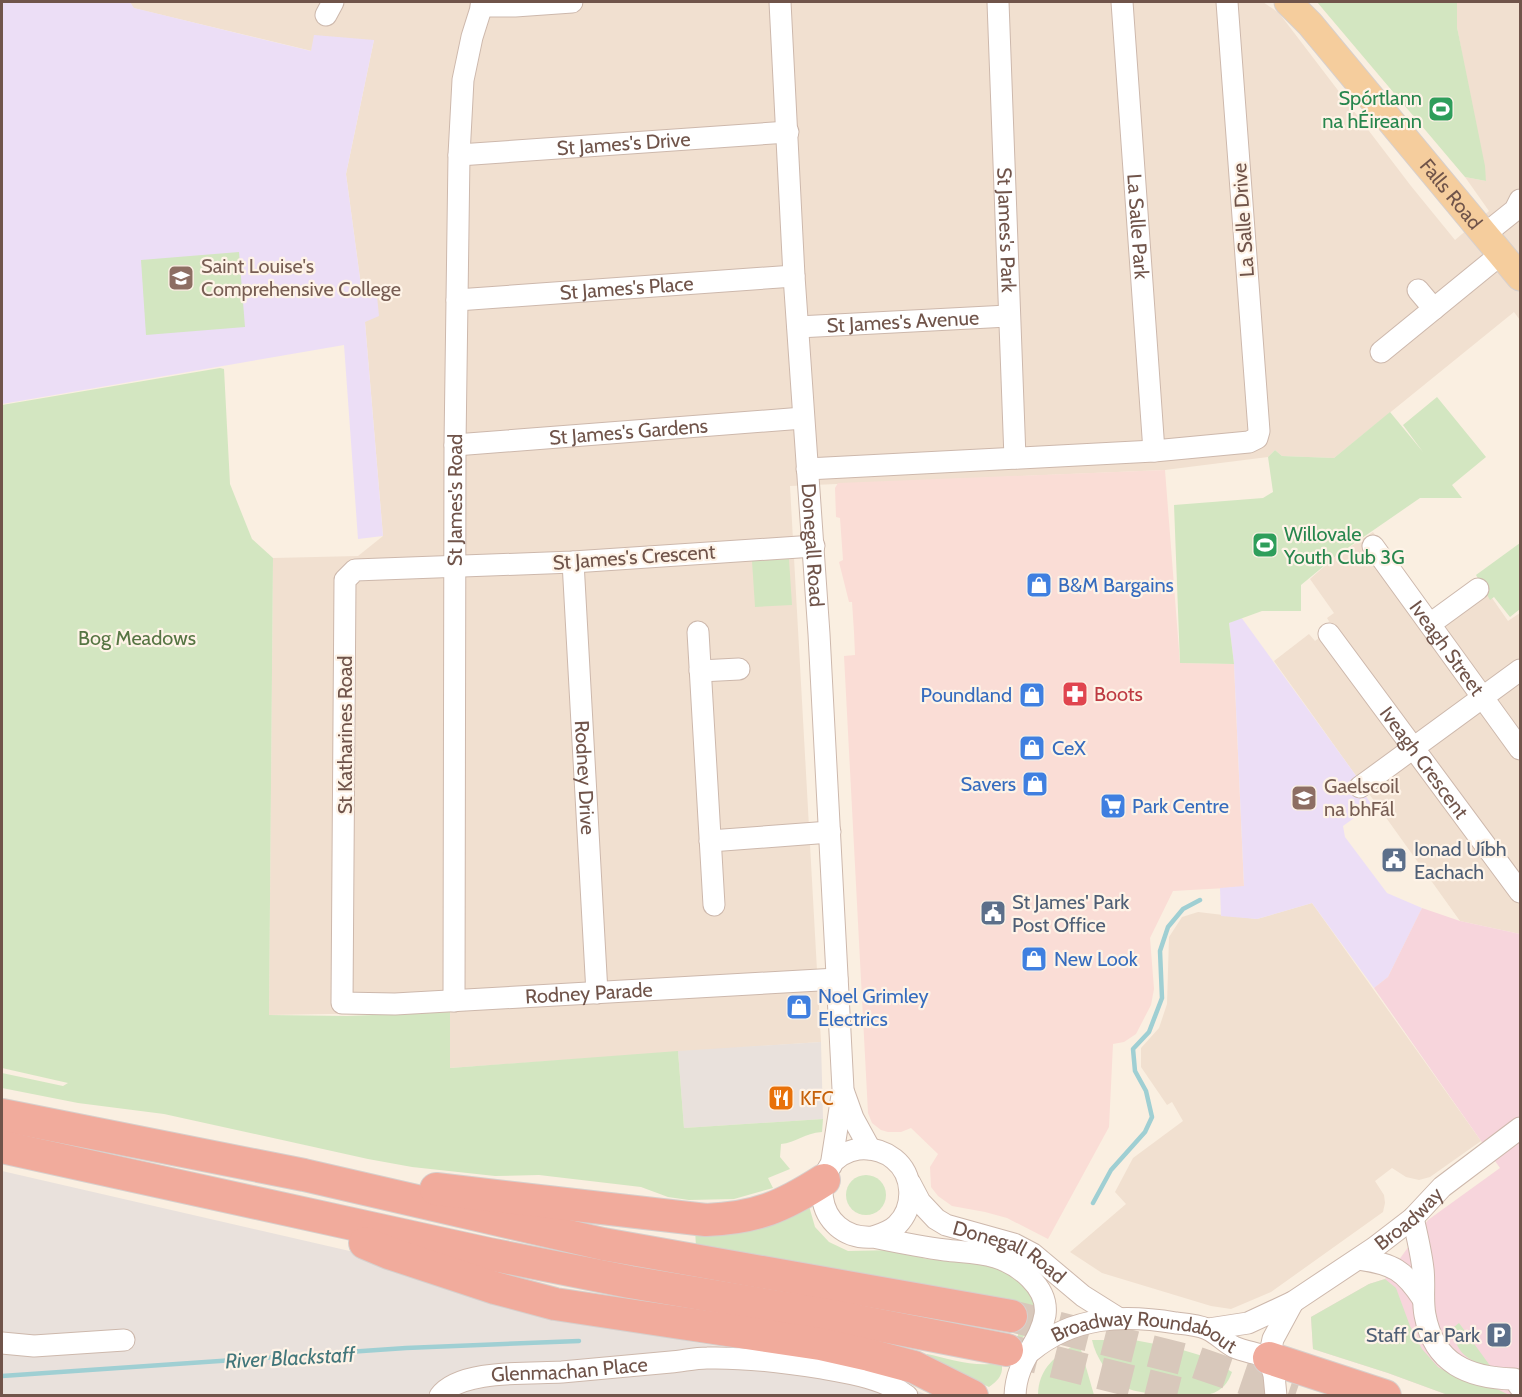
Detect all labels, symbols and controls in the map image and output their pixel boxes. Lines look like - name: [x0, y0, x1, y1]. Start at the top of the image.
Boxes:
- place label: Spórtlann na hÉireann: [1322, 86, 1422, 133]
- sports icon: Spórtlann na hÉireann: [1426, 94, 1456, 124]
- street label: St James's Drive: [556, 127, 691, 160]
- street label: Falls Road: [1415, 154, 1487, 234]
- street label: La Salle Drive: [1227, 162, 1259, 278]
- street label: St James's Park: [992, 167, 1021, 293]
- street label: La Salle Park: [1122, 173, 1154, 280]
- place label: Saint Louise's Comprehensive College: [201, 254, 401, 301]
- school or university icon: Saint Louise's Comprehensive College: [166, 263, 196, 293]
- street label: St James's Place: [559, 271, 694, 305]
- street label: St James's Avenue: [826, 306, 980, 337]
- street label: St James's Gardens: [548, 413, 709, 450]
- street label: St James's Road: [443, 434, 467, 566]
- street label: Donegall Road: [797, 482, 829, 608]
- place label: Willovale Youth Club 3G: [1283, 522, 1405, 569]
- sports icon: Willovale Youth Club 3G: [1250, 530, 1280, 560]
- street label: St James's Crescent: [552, 539, 716, 575]
- shop icon: B&M Bargains: [1024, 570, 1054, 600]
- place label: B&M Bargains: [1058, 573, 1174, 597]
- street label: Iveagh Street: [1405, 596, 1489, 700]
- park label: Bog Meadows: [78, 626, 196, 650]
- street label: St Katharines Road: [333, 656, 357, 814]
- pharmacy icon: Boots: [1060, 679, 1090, 709]
- shop icon: Poundland: [1017, 680, 1047, 710]
- place label: Boots: [1094, 682, 1143, 706]
- place label: Poundland: [920, 683, 1012, 707]
- street label: Iveagh Crescent: [1375, 702, 1474, 824]
- street label: Rodney Drive: [570, 720, 600, 836]
- shop icon: CeX: [1017, 733, 1047, 763]
- place label: CeX: [1052, 736, 1086, 760]
- shop icon: Savers: [1020, 769, 1050, 799]
- place label: Savers: [961, 772, 1016, 796]
- place label: Gaelscoil na bhFál: [1324, 774, 1399, 821]
- school or university icon: Gaelscoil na bhFál: [1289, 783, 1319, 813]
- supermarket icon: Park Centre: [1098, 791, 1128, 821]
- place label: Park Centre: [1132, 794, 1229, 818]
- place label: Ionad Uíbh Eachach: [1414, 837, 1507, 884]
- public building icon: Ionad Uíbh Eachach: [1379, 845, 1409, 875]
- place label: St James' Park Post Office: [1012, 890, 1129, 937]
- public building icon: St James' Park Post Office: [978, 898, 1008, 928]
- shop icon: New Look: [1019, 944, 1049, 974]
- place label: New Look: [1054, 947, 1138, 971]
- street label: Rodney Parade: [524, 977, 653, 1009]
- place label: Noel Grimley Electrics: [818, 984, 929, 1031]
- shop icon: Noel Grimley Electrics: [784, 992, 814, 1022]
- restaurant icon: KFC: [766, 1083, 796, 1113]
- place label: KFC: [800, 1086, 834, 1110]
- street label: Broadway: [1370, 1182, 1448, 1255]
- street label: Donegall Road: [950, 1215, 1071, 1288]
- street label: Broadway Roundabout: [1047, 1306, 1241, 1358]
- parking icon: Staff Car Park: [1484, 1320, 1514, 1350]
- place label: Staff Car Park: [1366, 1323, 1480, 1347]
- water label: River Blackstaff: [224, 1342, 357, 1373]
- street label: Glenmachan Place: [490, 1352, 649, 1387]

